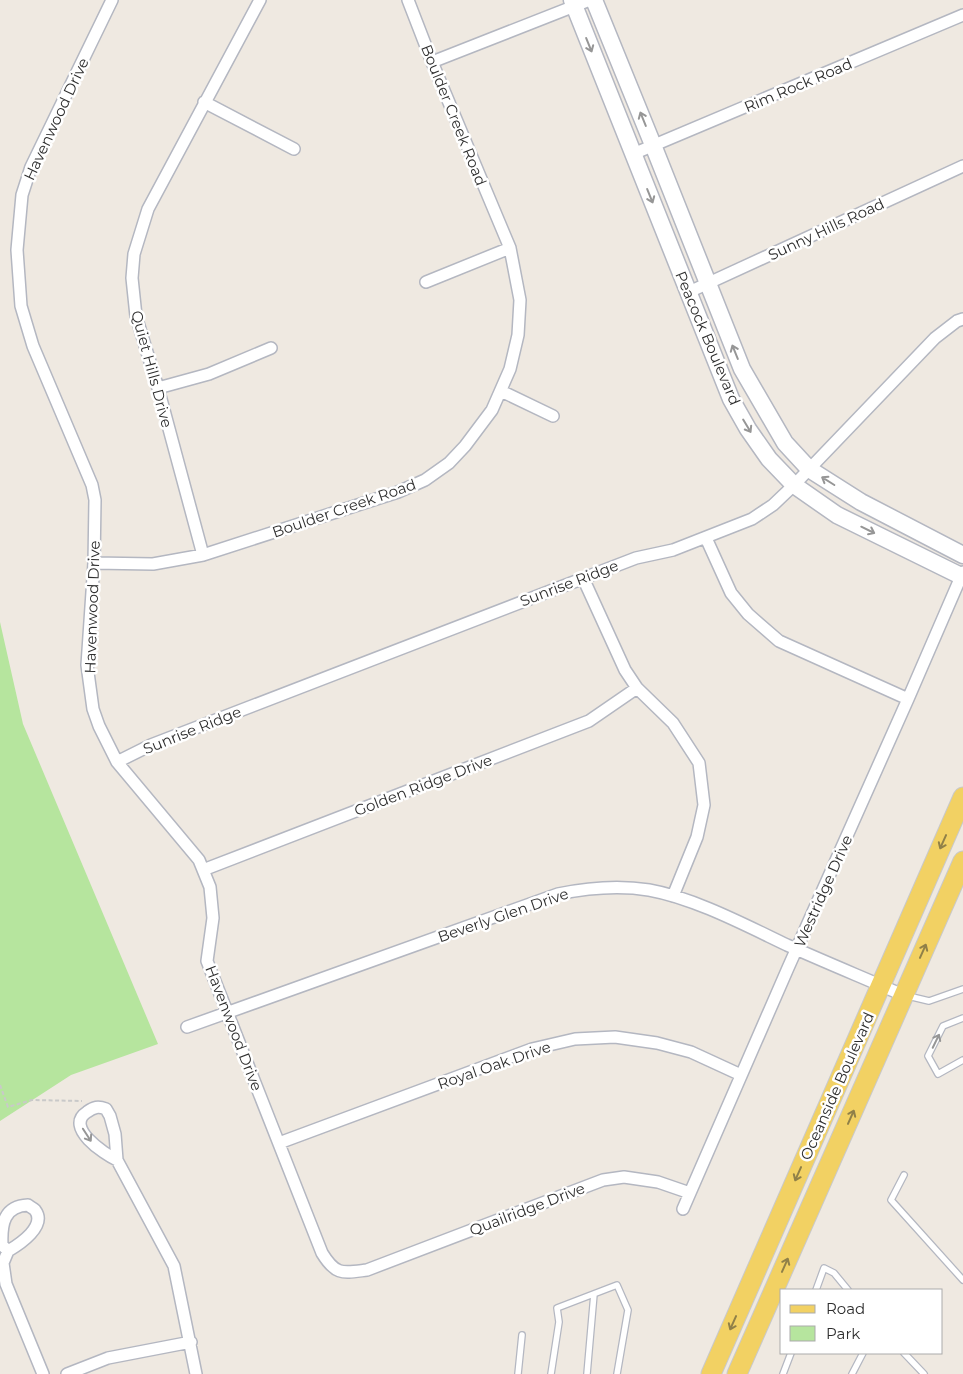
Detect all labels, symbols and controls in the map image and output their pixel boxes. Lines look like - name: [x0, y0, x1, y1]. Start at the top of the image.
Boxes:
- one-way arrow: [585, 37, 595, 52]
- street label: Boulder Creek Road: [417, 42, 491, 188]
- street label: Rim Rock Road: [741, 54, 855, 116]
- street label: Havenwood Drive: [19, 55, 93, 183]
- one-way arrow: [638, 112, 647, 127]
- one-way arrow: [646, 188, 655, 203]
- street label: Sunny Hills Road: [765, 194, 887, 264]
- street label: Peacock Boulevard: [671, 268, 745, 408]
- street label: Quiet Hills Drive: [127, 308, 177, 430]
- one-way arrow: [730, 344, 739, 359]
- one-way arrow: [742, 419, 752, 433]
- street label: Boulder Creek Road: [270, 474, 418, 542]
- one-way arrow: [821, 476, 835, 487]
- one-way arrow: [860, 526, 875, 536]
- street label: Havenwood Drive: [80, 540, 104, 674]
- street label: Sunrise Ridge: [517, 555, 621, 611]
- street label: Sunrise Ridge: [140, 702, 244, 758]
- street label: Golden Ridge Drive: [351, 750, 495, 820]
- street label: Westridge Drive: [790, 832, 856, 950]
- one-way arrow: [938, 834, 948, 849]
- street label: Beverly Glen Drive: [435, 884, 571, 946]
- one-way arrow: [918, 943, 928, 958]
- street label: Havenwood Drive: [201, 963, 267, 1093]
- street label: Oceanside Boulevard: [796, 1009, 878, 1163]
- one-way arrow: [932, 1034, 941, 1049]
- street label: Royal Oak Drive: [435, 1037, 553, 1093]
- one-way arrow: [846, 1110, 856, 1125]
- one-way arrow: [81, 1128, 92, 1142]
- one-way arrow: [792, 1166, 802, 1181]
- street label: Quailridge Drive: [467, 1178, 587, 1240]
- one-way arrow: [780, 1258, 790, 1273]
- legend: [780, 1289, 943, 1354]
- text: Road: [826, 1299, 865, 1318]
- one-way arrow: [727, 1315, 737, 1330]
- text: Park: [826, 1324, 860, 1343]

